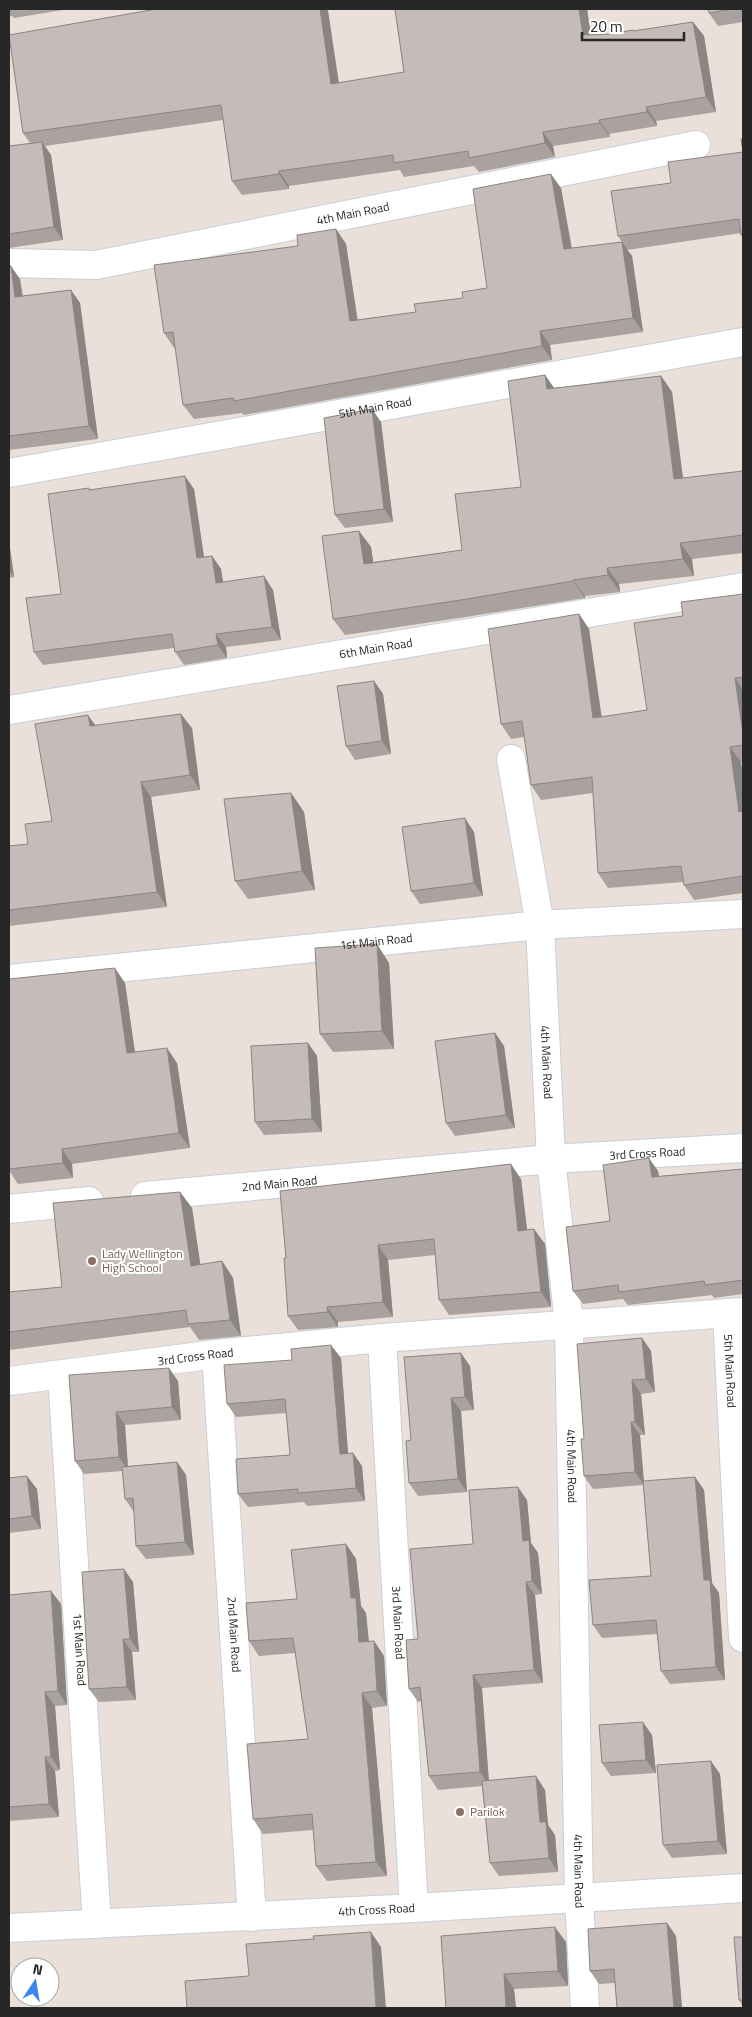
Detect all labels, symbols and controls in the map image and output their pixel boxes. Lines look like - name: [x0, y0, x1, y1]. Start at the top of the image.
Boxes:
- scale bar: [582, 10, 684, 42]
- text: 20 m: [590, 15, 623, 38]
- street label: 4th Main Road: [315, 197, 391, 230]
- street label: 5th Main Road: [337, 391, 413, 423]
- street label: 6th Main Road: [338, 633, 414, 664]
- street label: 1st Main Road: [339, 928, 413, 954]
- street label: 4th Main Road: [536, 1025, 558, 1100]
- street label: 3rd Cross Road: [608, 1141, 686, 1165]
- street label: 2nd Main Road: [241, 1170, 318, 1196]
- place label: Lady Wellington High School: [102, 1244, 183, 1277]
- marker: Lady Wellington High School: [86, 1255, 98, 1267]
- street label: 5th Main Road: [719, 1334, 742, 1408]
- street label: 3rd Cross Road: [156, 1342, 234, 1371]
- street label: 4th Main Road: [562, 1429, 582, 1503]
- street label: 3rd Main Road: [387, 1585, 410, 1660]
- street label: 2nd Main Road: [223, 1596, 246, 1673]
- street label: 1st Main Road: [68, 1612, 92, 1686]
- place label: Parilok: [470, 1802, 505, 1821]
- marker: Parilok: [454, 1806, 466, 1818]
- street label: 4th Main Road: [569, 1834, 589, 1909]
- street label: 4th Cross Road: [338, 1898, 415, 1921]
- north arrow: [10, 1957, 60, 2007]
- text: N: [31, 1958, 45, 1980]

